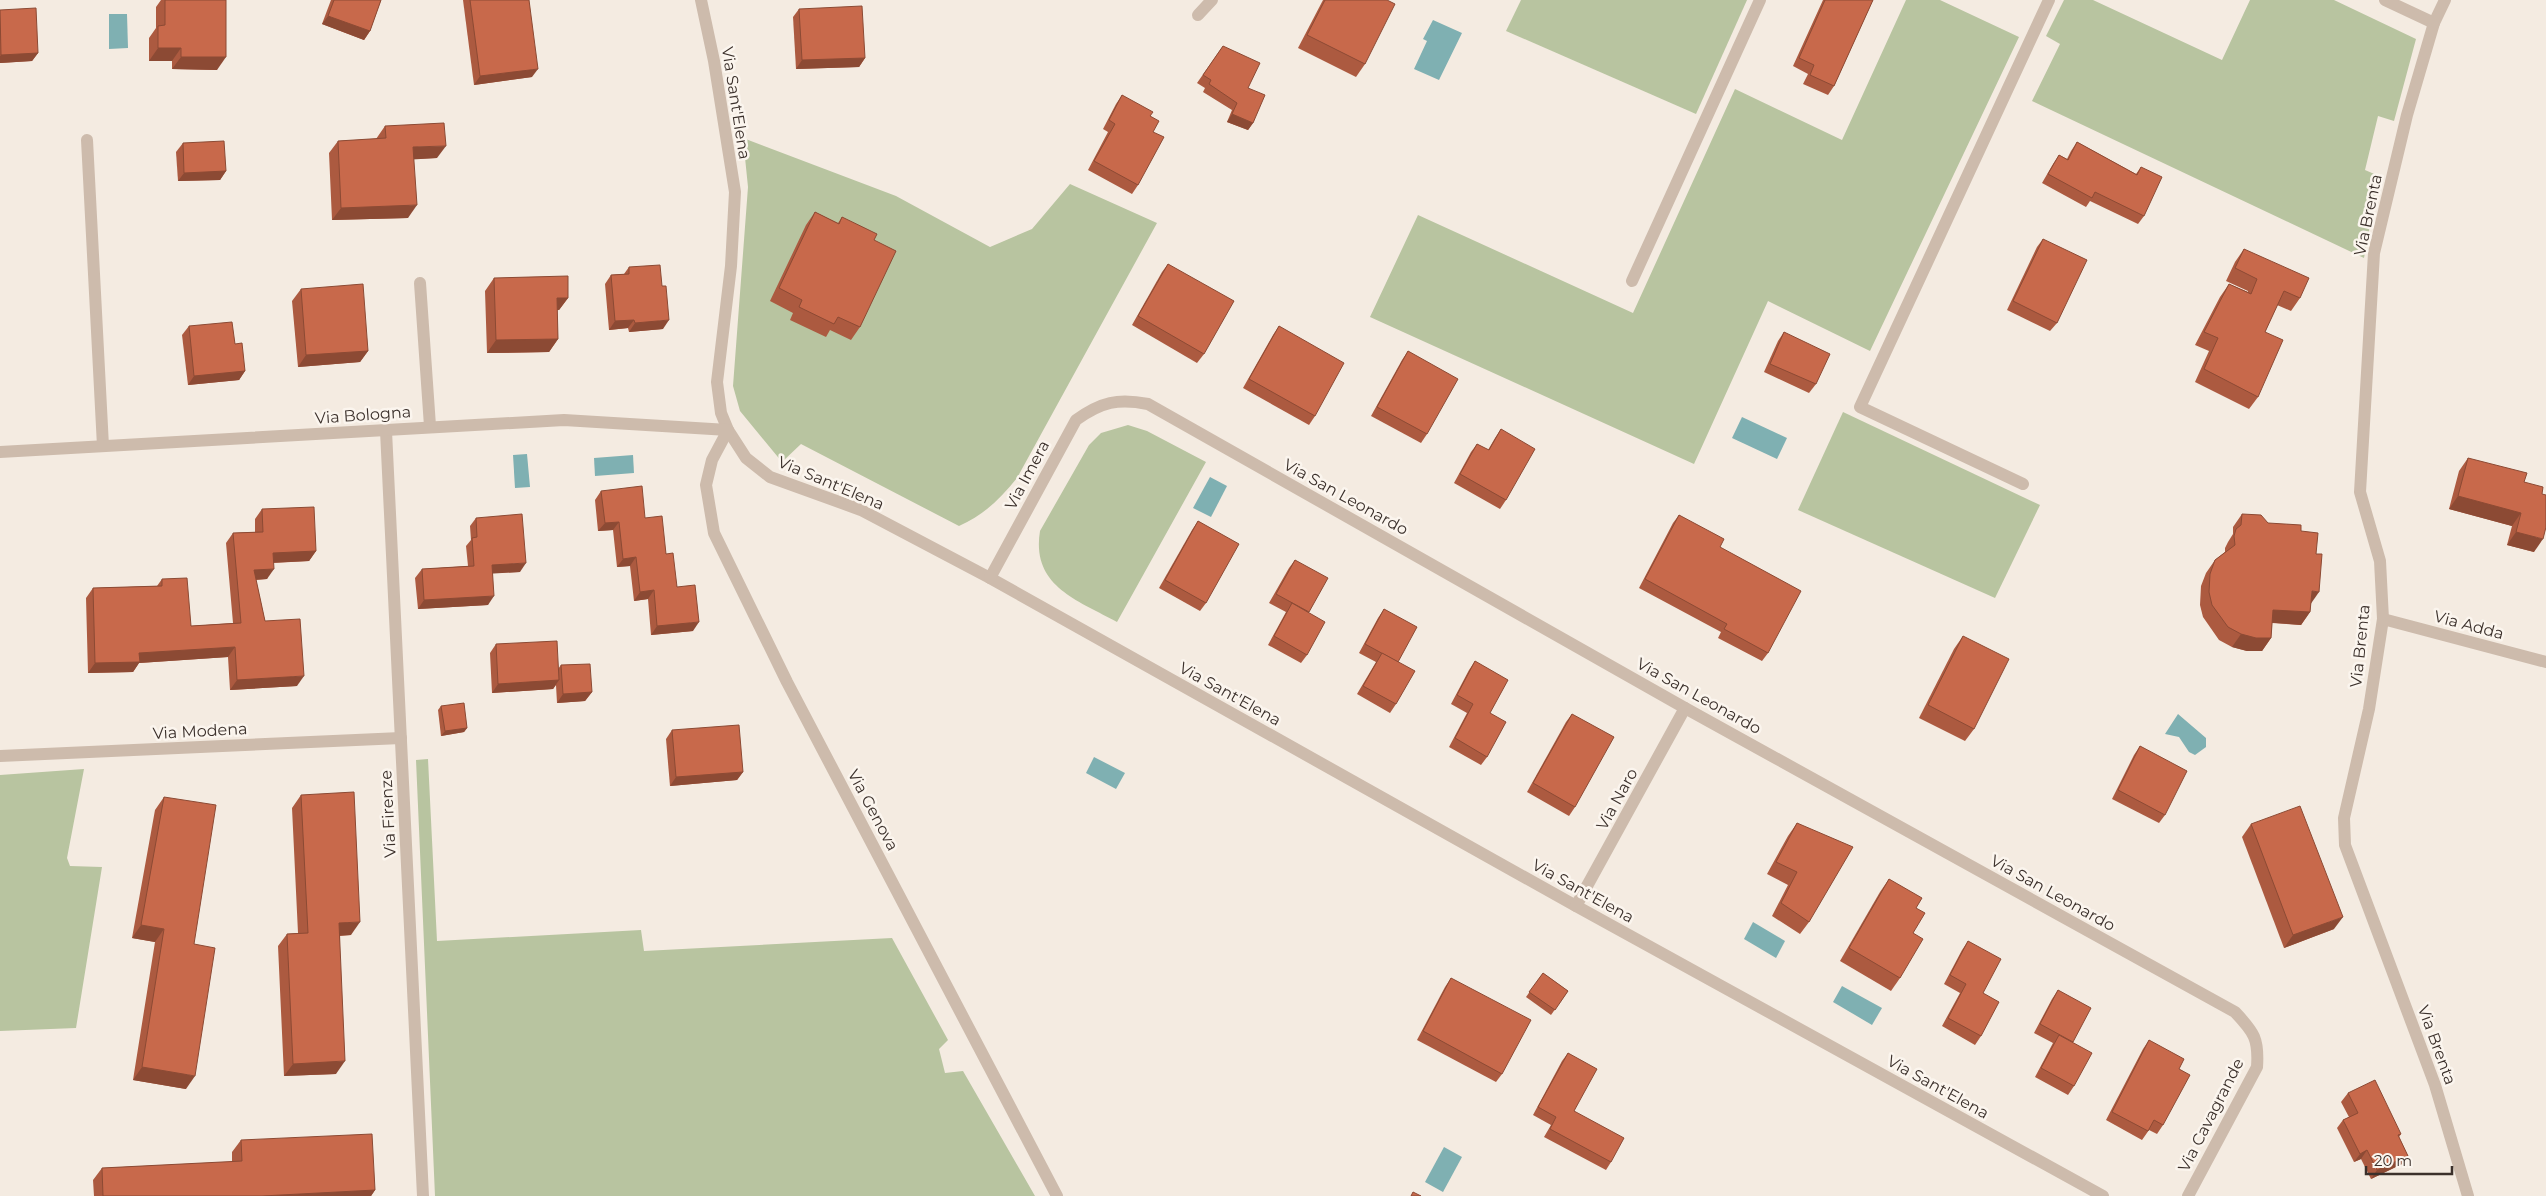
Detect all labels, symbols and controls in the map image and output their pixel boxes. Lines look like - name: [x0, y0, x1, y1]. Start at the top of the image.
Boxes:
- street label: Via Sant'Elena: [718, 45, 754, 161]
- street label: Via Brenta: [2350, 172, 2386, 258]
- street label: Via Bologna: [314, 402, 412, 428]
- street label: Via Imera: [1001, 437, 1053, 513]
- street label: Via Sant'Elena: [775, 452, 887, 514]
- street label: Via San Leonardo: [1280, 455, 1412, 539]
- street label: Via Brenta: [2346, 604, 2374, 688]
- street label: Via Adda: [2432, 607, 2506, 643]
- street label: Via San Leonardo: [1633, 654, 1765, 738]
- street label: Via Sant'Elena: [1176, 658, 1284, 730]
- street label: Via Modena: [152, 719, 248, 743]
- street label: Via Naro: [1592, 765, 1642, 833]
- street label: Via Genova: [844, 766, 902, 854]
- street label: Via Firenze: [376, 770, 400, 858]
- street label: Via San Leonardo: [1987, 851, 2119, 935]
- street label: Via Sant'Elena: [1529, 855, 1637, 927]
- street label: Via Brenta: [2414, 1003, 2460, 1087]
- street label: Via Sant'Elena: [1884, 1051, 1992, 1123]
- street label: Via Cavagrande: [2174, 1055, 2248, 1175]
- scale bar: [2366, 1144, 2452, 1176]
- text: 20 m: [2374, 1151, 2412, 1170]

